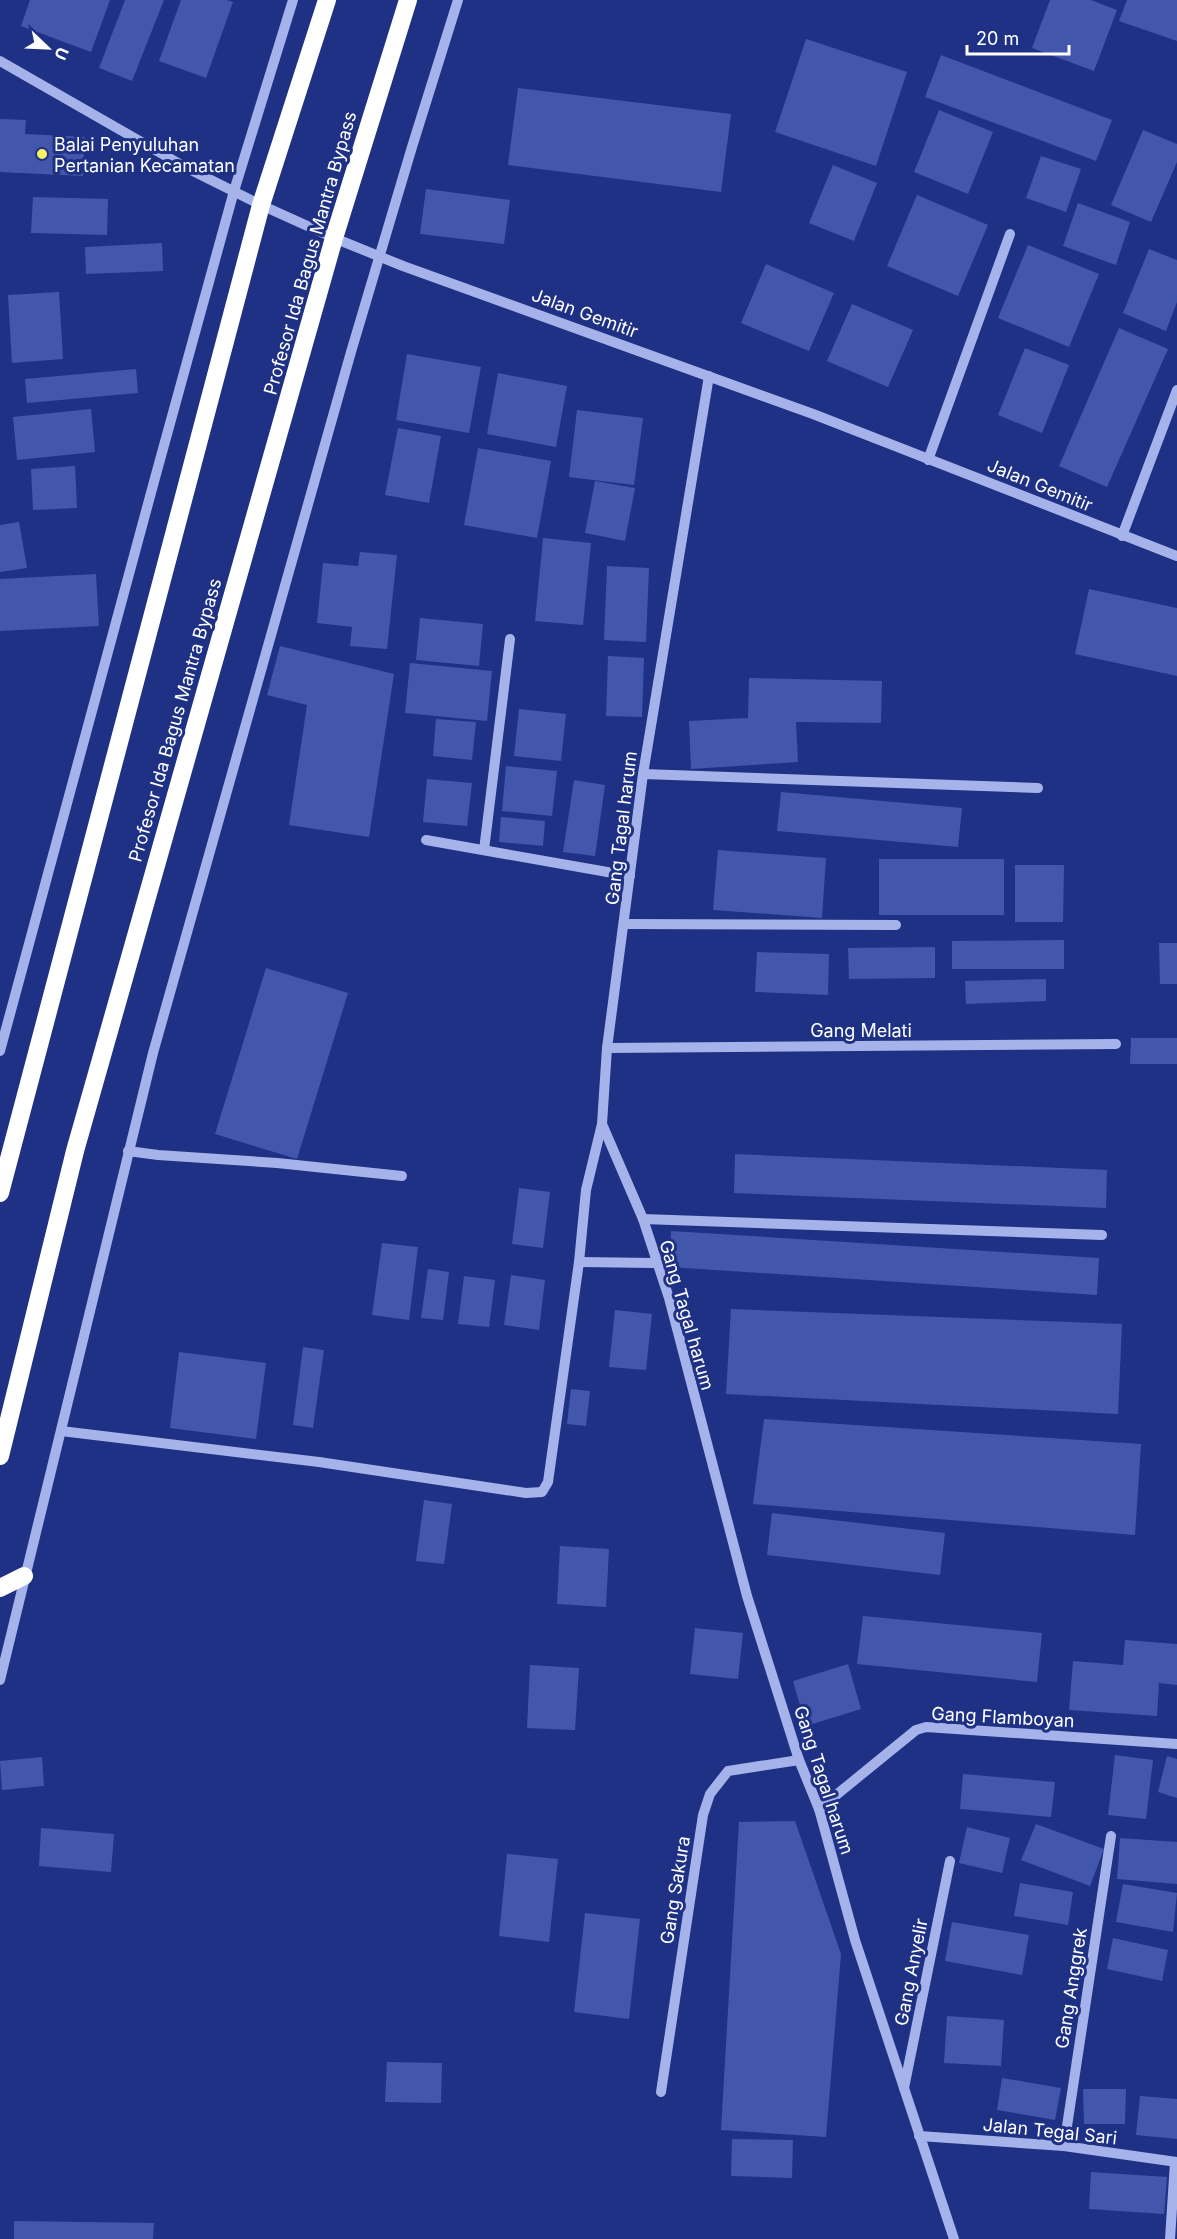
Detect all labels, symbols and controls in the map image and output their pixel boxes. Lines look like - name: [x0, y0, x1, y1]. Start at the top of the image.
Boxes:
- north arrow: [18, 18, 78, 78]
- scale bar: [967, 18, 1069, 56]
- text: 20 m: [976, 28, 1019, 49]
- text: U: [50, 45, 73, 63]
- street label: Profesor Ida Bagus Mantra Bypass: [259, 109, 361, 397]
- place label: Balai Penyuluhan Pertanian Kecamatan: [54, 134, 235, 176]
- marker: Balai Penyuluhan Pertanian Kecamatan: [35, 147, 49, 161]
- street label: Jalan Gemitir: [529, 284, 641, 342]
- street label: Jalan Gemitir: [984, 454, 1096, 516]
- street label: Profesor Ida Bagus Mantra Bypass: [124, 576, 226, 864]
- street label: Gang Tagal harum: [601, 750, 641, 906]
- street label: Gang Melati: [810, 1020, 912, 1041]
- street label: Gang Tagal harum: [656, 1238, 718, 1392]
- street label: Gang Tagal harum: [790, 1703, 858, 1857]
- street label: Gang Flamboyan: [931, 1703, 1075, 1731]
- street label: Gang Sakura: [656, 1834, 694, 1946]
- street label: Gang Anyelir: [890, 1916, 932, 2027]
- street label: Gang Anggrek: [1051, 1926, 1091, 2050]
- street label: Jalan Tegal Sari: [982, 2114, 1118, 2148]

